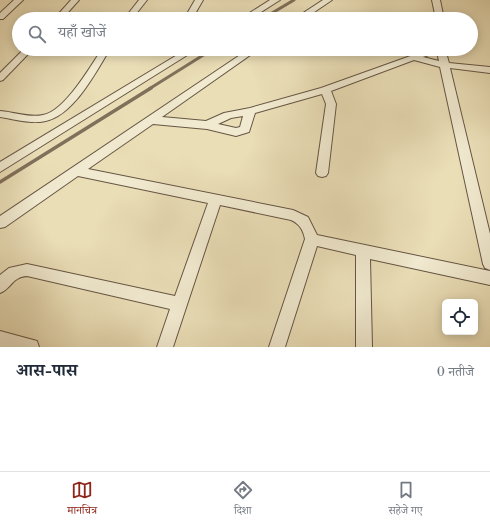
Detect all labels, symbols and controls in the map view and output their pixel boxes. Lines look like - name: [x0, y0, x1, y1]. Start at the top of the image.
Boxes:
- search box: [12, 12, 478, 56]
- text: यहाँ खोजें: [58, 22, 106, 41]
- icon: search: [26, 23, 48, 45]
- map controls: [442, 299, 478, 335]
- button: locate: [442, 299, 478, 335]
- text: आस-पास: [16, 360, 78, 380]
- text: 0 नतीजे: [437, 363, 474, 379]
- tab: मानचित्र: [67, 479, 97, 521]
- tab: दिशा: [232, 479, 254, 521]
- tab: सहेजे गए: [388, 479, 423, 521]

